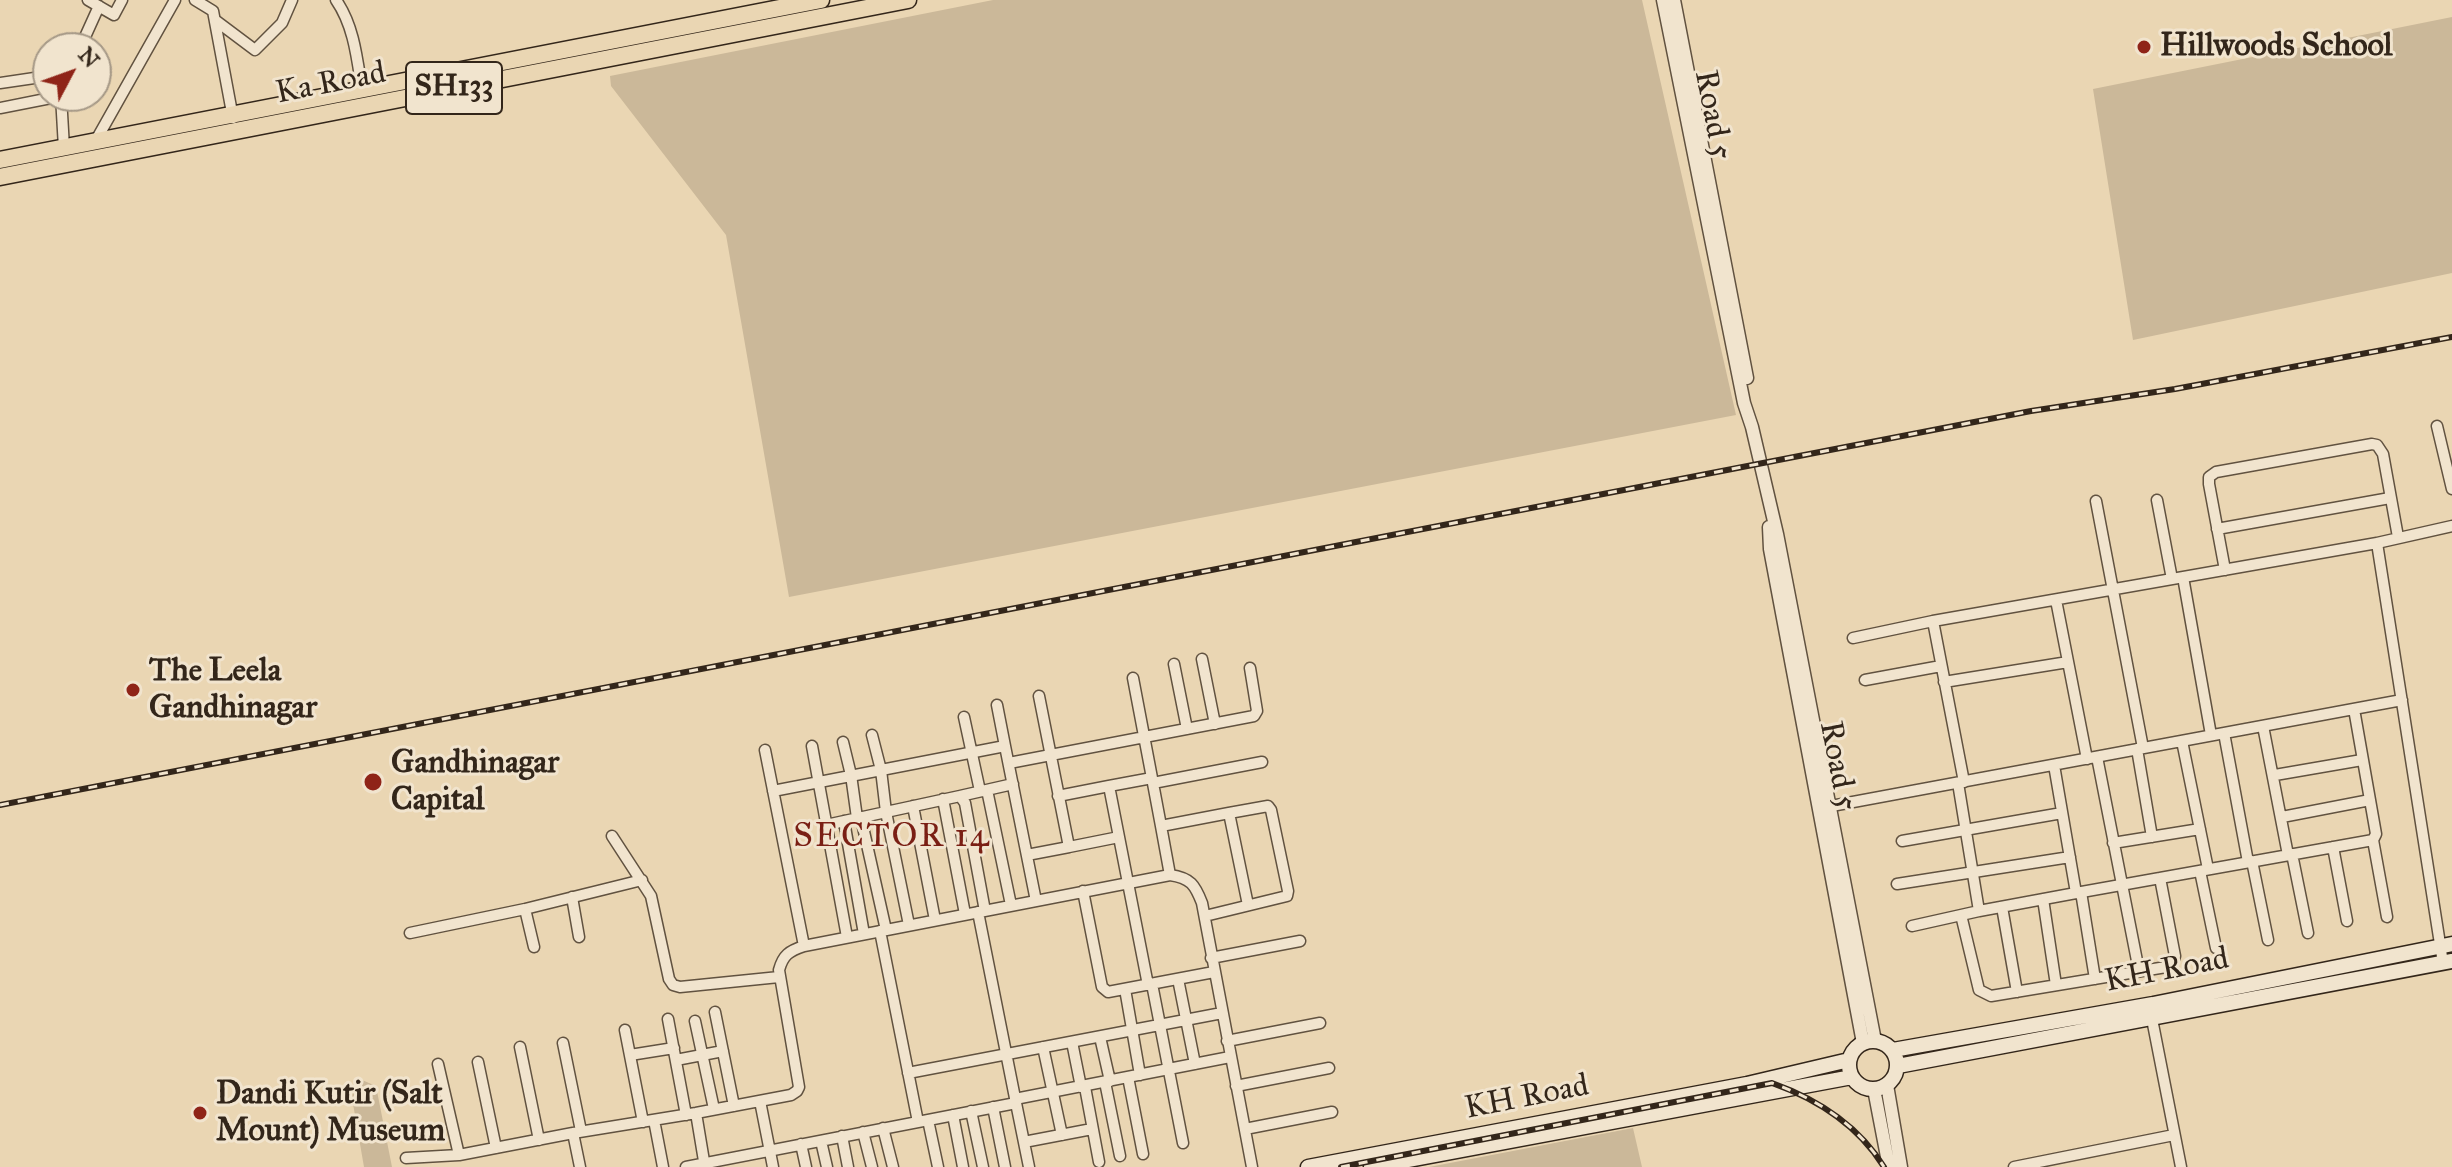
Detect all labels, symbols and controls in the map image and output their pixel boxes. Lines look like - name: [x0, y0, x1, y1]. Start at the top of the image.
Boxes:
- place label: Hillwoods School: [2160, 28, 2392, 66]
- north arrow: [32, 32, 112, 112]
- marker: Hillwoods School: [2135, 38, 2153, 56]
- text: N: [73, 41, 105, 73]
- street label: Ka Road: [273, 55, 389, 113]
- road number: SH133: [406, 62, 502, 114]
- street label: Road 5: [1685, 67, 1739, 163]
- place label: The Leela Gandhinagar: [149, 653, 317, 728]
- marker: The Leela Gandhinagar: [124, 681, 142, 699]
- street label: Road 5: [1810, 718, 1864, 814]
- place label: Gandhinagar Capital: [391, 745, 559, 820]
- marker: Gandhinagar Capital: [362, 771, 384, 793]
- district label: SECTOR 14: [793, 818, 991, 858]
- street label: KH Road: [2102, 940, 2232, 1002]
- street label: KH Road: [1462, 1067, 1592, 1129]
- place label: Dandi Kutir (Salt Mount) Museum: [216, 1076, 445, 1151]
- marker: Dandi Kutir (Salt Mount) Museum: [191, 1104, 209, 1122]

